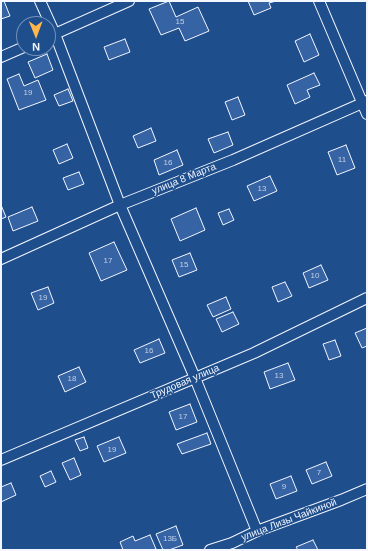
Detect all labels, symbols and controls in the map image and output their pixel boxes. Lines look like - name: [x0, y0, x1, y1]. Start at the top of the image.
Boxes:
- north arrow: [16, 16, 56, 56]
- house number: 15: [176, 17, 184, 27]
- text: N: [32, 41, 40, 53]
- house number: 19: [24, 88, 32, 98]
- house number: 11: [338, 155, 346, 165]
- house number: 16: [164, 158, 172, 168]
- street label: улица 8 Марта: [150, 161, 218, 197]
- house number: 13: [258, 184, 266, 194]
- house number: 17: [104, 256, 112, 266]
- house number: 15: [180, 260, 188, 270]
- house number: 10: [311, 271, 319, 281]
- house number: 19: [39, 293, 47, 303]
- house number: 16: [145, 346, 153, 356]
- street label: Трудовая улица: [149, 362, 221, 402]
- house number: 13: [275, 371, 283, 381]
- house number: 18: [68, 374, 76, 384]
- house number: 17: [179, 412, 187, 422]
- house number: 19: [108, 445, 116, 455]
- house number: 7: [317, 468, 321, 478]
- house number: 9: [282, 482, 286, 492]
- street label: улица Лизы Чайкиной: [240, 496, 338, 544]
- house number: 13Б: [163, 534, 177, 544]

